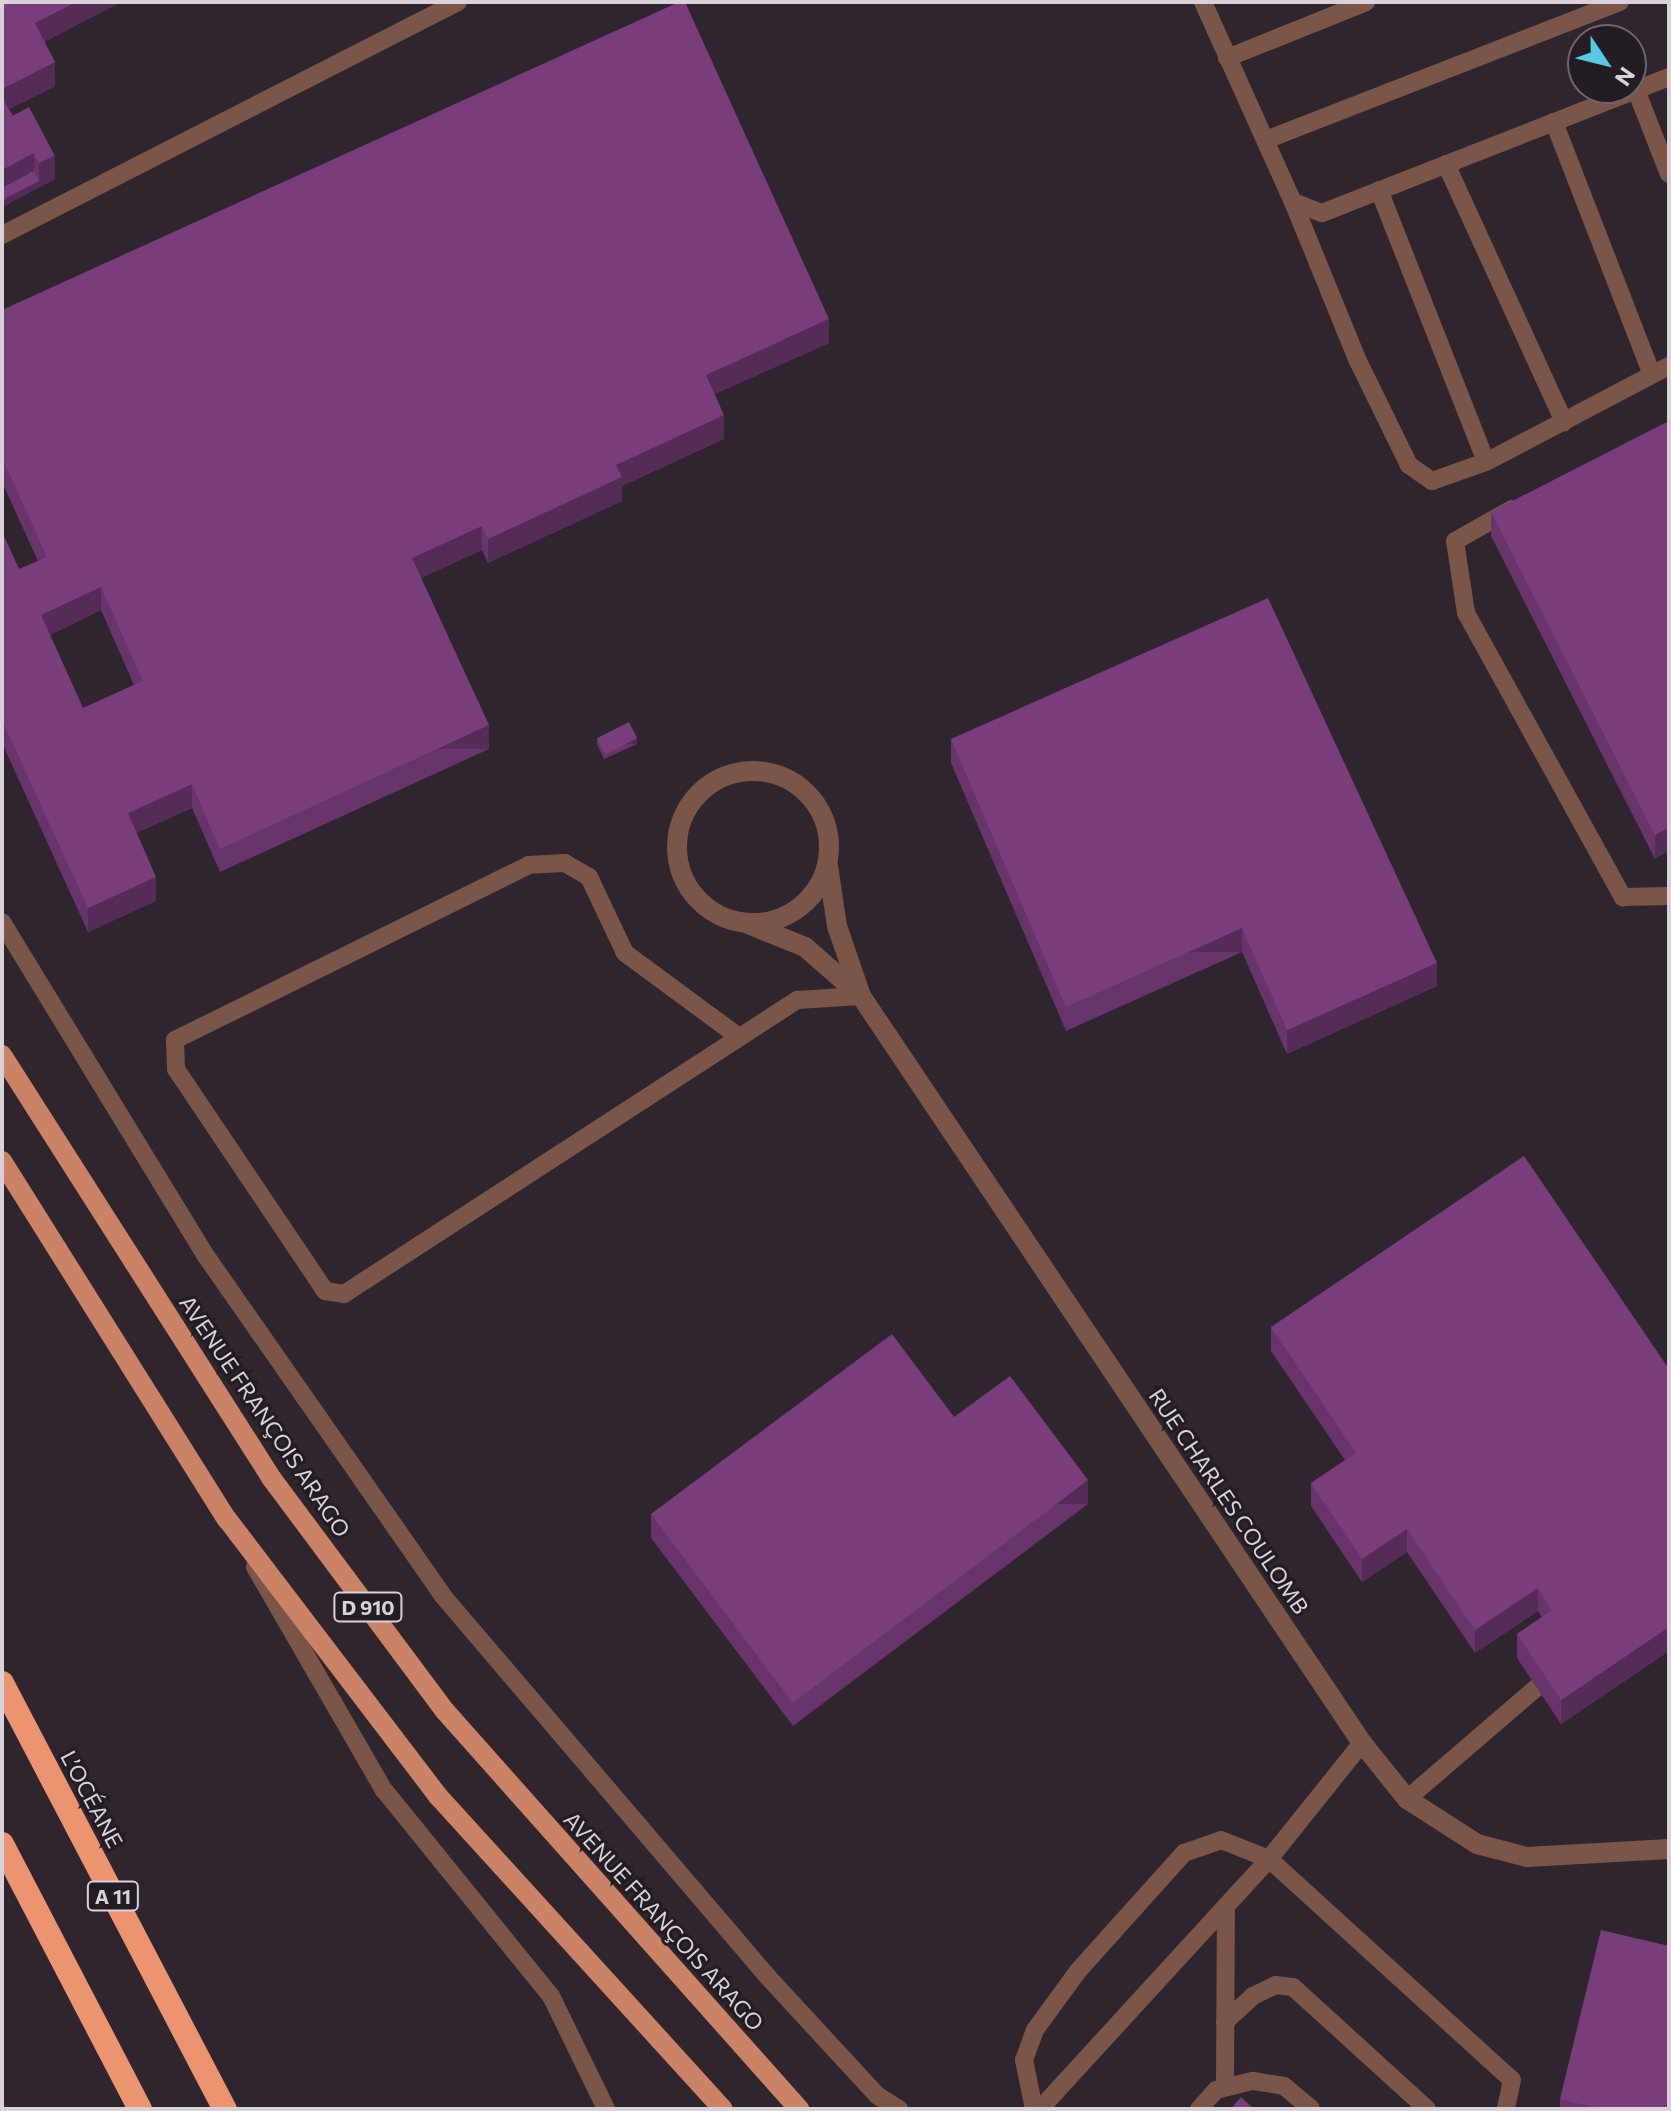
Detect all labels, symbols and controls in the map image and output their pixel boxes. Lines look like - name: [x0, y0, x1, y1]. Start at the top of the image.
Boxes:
- north arrow: [1567, 24, 1647, 104]
- text: N: [1610, 62, 1641, 91]
- street label: AVENUE FRANÇOIS ARAGO: [174, 1290, 356, 1542]
- street label: RUE CHARLES COULOMB: [1144, 1383, 1314, 1619]
- road number: D 910: [332, 1591, 404, 1623]
- street label: L’OCÉANE: [55, 1746, 129, 1852]
- street label: AVENUE FRANÇOIS ARAGO: [559, 1806, 769, 2036]
- road number: A 11: [85, 1880, 141, 1912]

